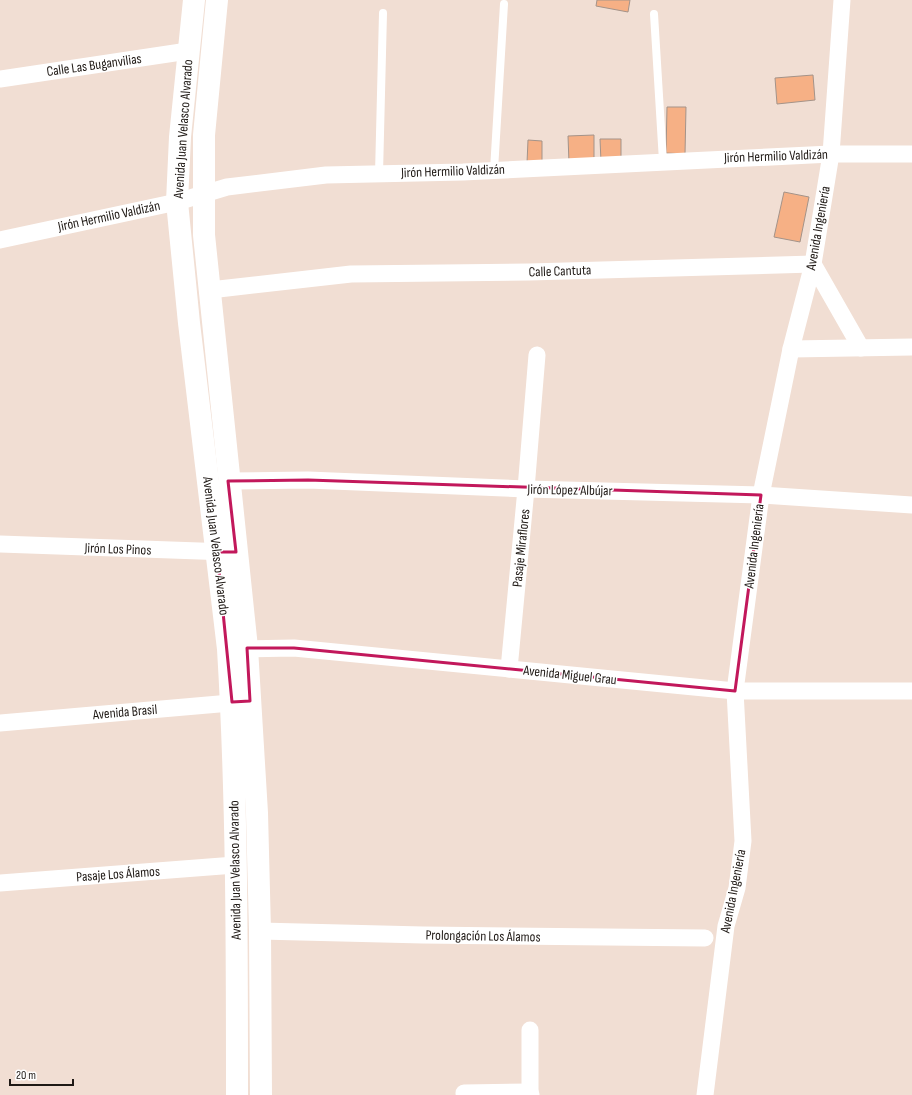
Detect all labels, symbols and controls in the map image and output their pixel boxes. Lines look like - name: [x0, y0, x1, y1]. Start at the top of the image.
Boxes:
- street label: Calle Las Buganvilias: [45, 50, 143, 80]
- street label: Avenida Juan Velasco Alvarado: [170, 59, 196, 200]
- street label: Jirón Hermilio Valdizán: [723, 146, 828, 166]
- street label: Jirón Hermilio Valdizán: [400, 161, 505, 181]
- street label: Avenida Ingeniería: [802, 185, 834, 272]
- street label: Jirón Hermilio Valdizán: [55, 197, 162, 235]
- street label: Calle Cantuta: [528, 261, 592, 281]
- street label: Avenida Juan Velasco Alvarado: [199, 475, 233, 616]
- street label: Jirón López Albújar: [526, 481, 613, 499]
- street label: Avenida Ingeniería: [740, 503, 768, 590]
- street label: Pasaje Miraflores: [508, 508, 534, 588]
- street label: Jirón Los Pinos: [83, 539, 152, 559]
- street label: Avenida Miguel Grau: [522, 662, 618, 688]
- street label: Avenida Brasil: [91, 701, 158, 723]
- street label: Avenida Juan Velasco Alvarado: [225, 800, 245, 941]
- street label: Avenida Ingeniería: [716, 848, 749, 935]
- street label: Pasaje Los Álamos: [76, 863, 160, 885]
- street label: Prolongación Los Álamos: [425, 926, 541, 946]
- scale bar: [10, 1061, 73, 1087]
- text: 20 m: [16, 1068, 36, 1083]

